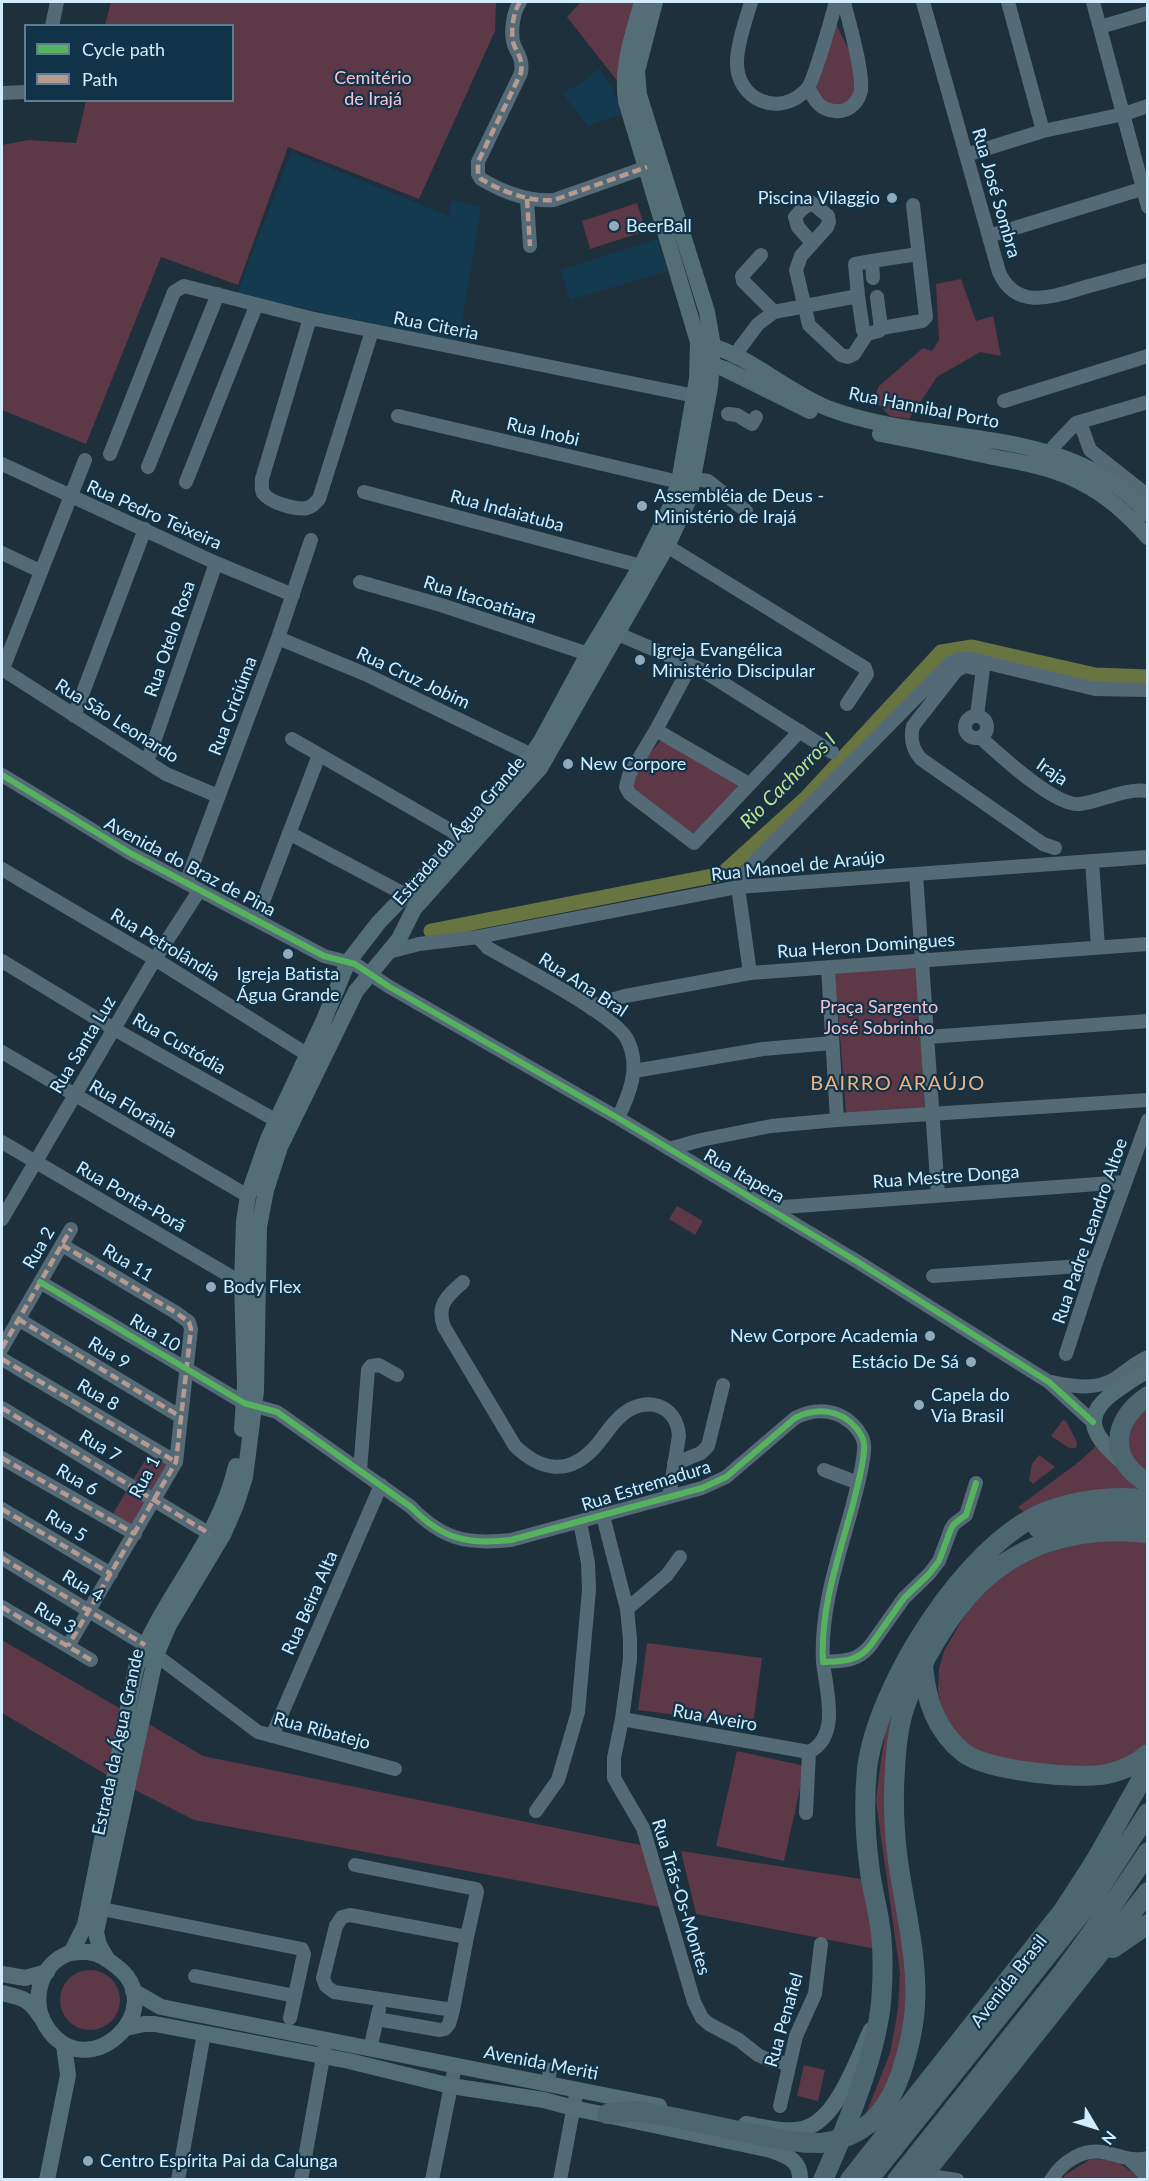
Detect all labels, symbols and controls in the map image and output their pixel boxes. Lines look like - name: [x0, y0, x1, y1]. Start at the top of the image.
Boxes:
- legend: [24, 24, 234, 102]
- text: Cycle path: [82, 38, 165, 60]
- park label: Cemitério de Irajá: [334, 67, 412, 110]
- text: Path: [82, 68, 118, 90]
- street label: Rua José Sombra: [967, 126, 1025, 260]
- place label: Piscina Vilaggio: [758, 187, 880, 209]
- marker: Piscina Vilaggio: [885, 191, 899, 205]
- place label: BeerBall: [626, 215, 692, 237]
- marker: BeerBall: [607, 219, 621, 233]
- street label: Rua Citeria: [391, 307, 481, 345]
- street label: Rua Hannibal Porto: [847, 383, 1001, 433]
- street label: Rua Inobi: [504, 413, 582, 451]
- street label: Rua Pedro Teixeira: [83, 476, 225, 554]
- street label: Rua Indaiatuba: [448, 485, 566, 537]
- place label: Assembléia de Deus - Ministério de Irajá: [654, 485, 824, 528]
- marker: Assembléia de Deus - Ministério de Irajá: [635, 499, 649, 513]
- street label: Rua Itacoatiara: [421, 572, 539, 628]
- street label: Rua Otelo Rosa: [140, 578, 200, 700]
- place label: Igreja Evangélica Ministério Discipular: [652, 639, 815, 682]
- street label: Rua Cruz Jobim: [353, 642, 473, 714]
- marker: Igreja Evangélica Ministério Discipular: [633, 653, 647, 667]
- street label: Rua Criciúma: [204, 654, 262, 758]
- street label: Rua São Leonardo: [51, 674, 183, 768]
- water label: Rio Cachorros I: [735, 728, 841, 834]
- street label: Estrada da Água Grande: [388, 752, 530, 910]
- place label: New Corpore: [580, 753, 686, 775]
- street label: Iraja: [1032, 754, 1072, 790]
- marker: New Corpore: [561, 757, 575, 771]
- street label: Avenida do Braz de Pina: [101, 813, 279, 921]
- street label: Rua Manoel de Araújo: [710, 846, 886, 886]
- street label: Rua Petrolândia: [106, 904, 224, 986]
- street label: Rua Heron Domingues: [776, 929, 956, 963]
- marker: Igreja Batista Água Grande: [281, 947, 295, 961]
- street label: Rua Ana Bral: [535, 948, 631, 1022]
- place label: Igreja Batista Água Grande: [236, 963, 340, 1006]
- street label: Rua Santa Luz: [45, 992, 121, 1098]
- park label: Praça Sargento José Sobrinho: [820, 996, 938, 1038]
- street label: Rua Custódia: [128, 1009, 230, 1079]
- district label: BAIRRO ARAÚJO: [810, 1072, 986, 1096]
- street label: Rua Florânia: [85, 1075, 181, 1143]
- street label: Rua Padre Leandro Altoe: [1048, 1135, 1132, 1327]
- street label: Rua Itapera: [700, 1144, 788, 1208]
- street label: Rua Ponta-Porã: [72, 1157, 190, 1237]
- street label: Rua Mestre Donga: [872, 1161, 1020, 1193]
- street label: Rua 2: [18, 1223, 60, 1273]
- street label: Rua 11: [99, 1239, 157, 1287]
- place label: Body Flex: [223, 1276, 301, 1298]
- marker: Body Flex: [204, 1280, 218, 1294]
- street label: Rua 10: [126, 1309, 184, 1357]
- place label: New Corpore Academia: [730, 1325, 918, 1347]
- marker: New Corpore Academia: [923, 1329, 937, 1343]
- street label: Rua 9: [84, 1332, 134, 1374]
- place label: Estácio De Sá: [852, 1351, 959, 1373]
- marker: Estácio De Sá: [964, 1355, 978, 1369]
- street label: Rua 8: [73, 1374, 123, 1416]
- place label: Capela do Via Brasil: [931, 1384, 1010, 1426]
- marker: Capela do Via Brasil: [912, 1398, 926, 1412]
- street label: Rua 7: [75, 1425, 125, 1467]
- street label: Rua 1: [125, 1452, 165, 1502]
- street label: Rua Estremadura: [579, 1456, 713, 1516]
- street label: Rua 6: [52, 1459, 102, 1501]
- street label: Rua 5: [41, 1505, 91, 1547]
- street label: Rua Beira Alta: [277, 1548, 343, 1658]
- street label: Rua 4: [58, 1565, 108, 1607]
- street label: Rua 3: [30, 1597, 80, 1639]
- street label: Estrada da Água Grande: [88, 1647, 148, 1837]
- street label: Rua Aveiro: [671, 1700, 759, 1736]
- street label: Rua Ribatejo: [271, 1708, 373, 1754]
- street label: Rua Trás-Os-Montes: [647, 1816, 715, 1978]
- street label: Avenida Brasil: [966, 1931, 1052, 2031]
- street label: Rua Penafiel: [760, 1970, 808, 2070]
- street label: Avenida Meriti: [482, 2041, 600, 2085]
- north arrow: [1065, 2097, 1125, 2157]
- text: N: [1098, 2128, 1121, 2149]
- place label: Centro Espírita Pai da Calunga: [100, 2150, 338, 2172]
- marker: Centro Espírita Pai da Calunga: [81, 2154, 95, 2168]

